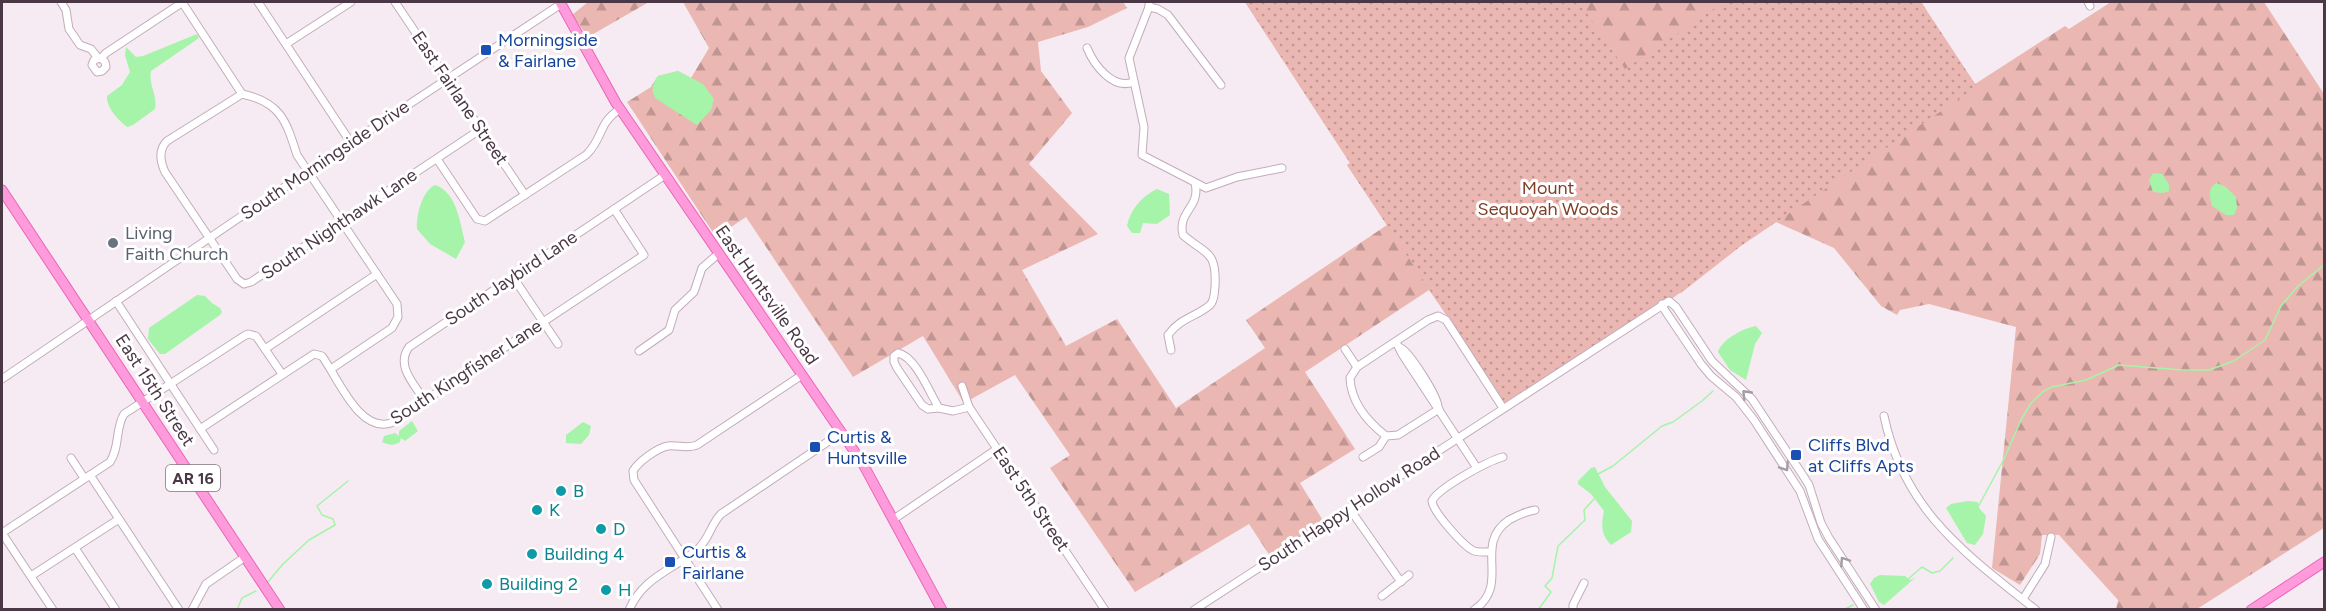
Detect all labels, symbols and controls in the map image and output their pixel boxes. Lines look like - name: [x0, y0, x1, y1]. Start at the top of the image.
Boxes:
- street label: East Fairlane Street: [407, 27, 513, 169]
- place label: Morningside & Fairlane: [498, 29, 598, 72]
- marker: Morningside & Fairlane: [479, 43, 493, 57]
- street label: South Morningside Drive: [237, 95, 414, 225]
- street label: South Nighthawk Lane: [257, 164, 421, 284]
- park label: Mount Sequoyah Woods: [1478, 177, 1618, 220]
- street label: East Huntsville Road: [711, 221, 823, 369]
- place label: Living Faith Church: [125, 222, 228, 265]
- street label: South Jaybird Lane: [441, 225, 581, 330]
- marker: Living Faith Church: [106, 236, 120, 250]
- street label: South Kingfisher Lane: [386, 315, 546, 429]
- street label: East 15th Street: [111, 330, 199, 450]
- one-way arrow: [1742, 390, 1753, 400]
- place label: Curtis & Huntsville: [827, 426, 907, 469]
- place label: Cliffs Blvd at Cliffs Apts: [1808, 434, 1914, 477]
- marker: Curtis & Huntsville: [808, 440, 822, 454]
- street label: East 5th Street: [988, 442, 1074, 556]
- street label: South Happy Hollow Road: [1254, 442, 1444, 576]
- marker: Cliffs Blvd at Cliffs Apts: [1789, 448, 1803, 462]
- one-way arrow: [1778, 461, 1790, 471]
- road number: AR 16: [166, 465, 220, 491]
- place label: B: [573, 480, 584, 502]
- marker: B: [554, 484, 568, 498]
- place label: K: [549, 499, 560, 521]
- marker: K: [530, 503, 544, 517]
- place label: D: [613, 518, 625, 540]
- marker: D: [594, 522, 608, 536]
- place label: Curtis & Fairlane: [682, 541, 747, 584]
- place label: Building 4: [544, 543, 624, 565]
- marker: Building 4: [525, 547, 539, 561]
- marker: Curtis & Fairlane: [663, 555, 677, 569]
- one-way arrow: [1840, 557, 1851, 568]
- place label: Building 2: [499, 573, 578, 595]
- marker: Building 2: [480, 577, 494, 591]
- place label: H: [618, 579, 632, 601]
- marker: H: [599, 583, 613, 597]

